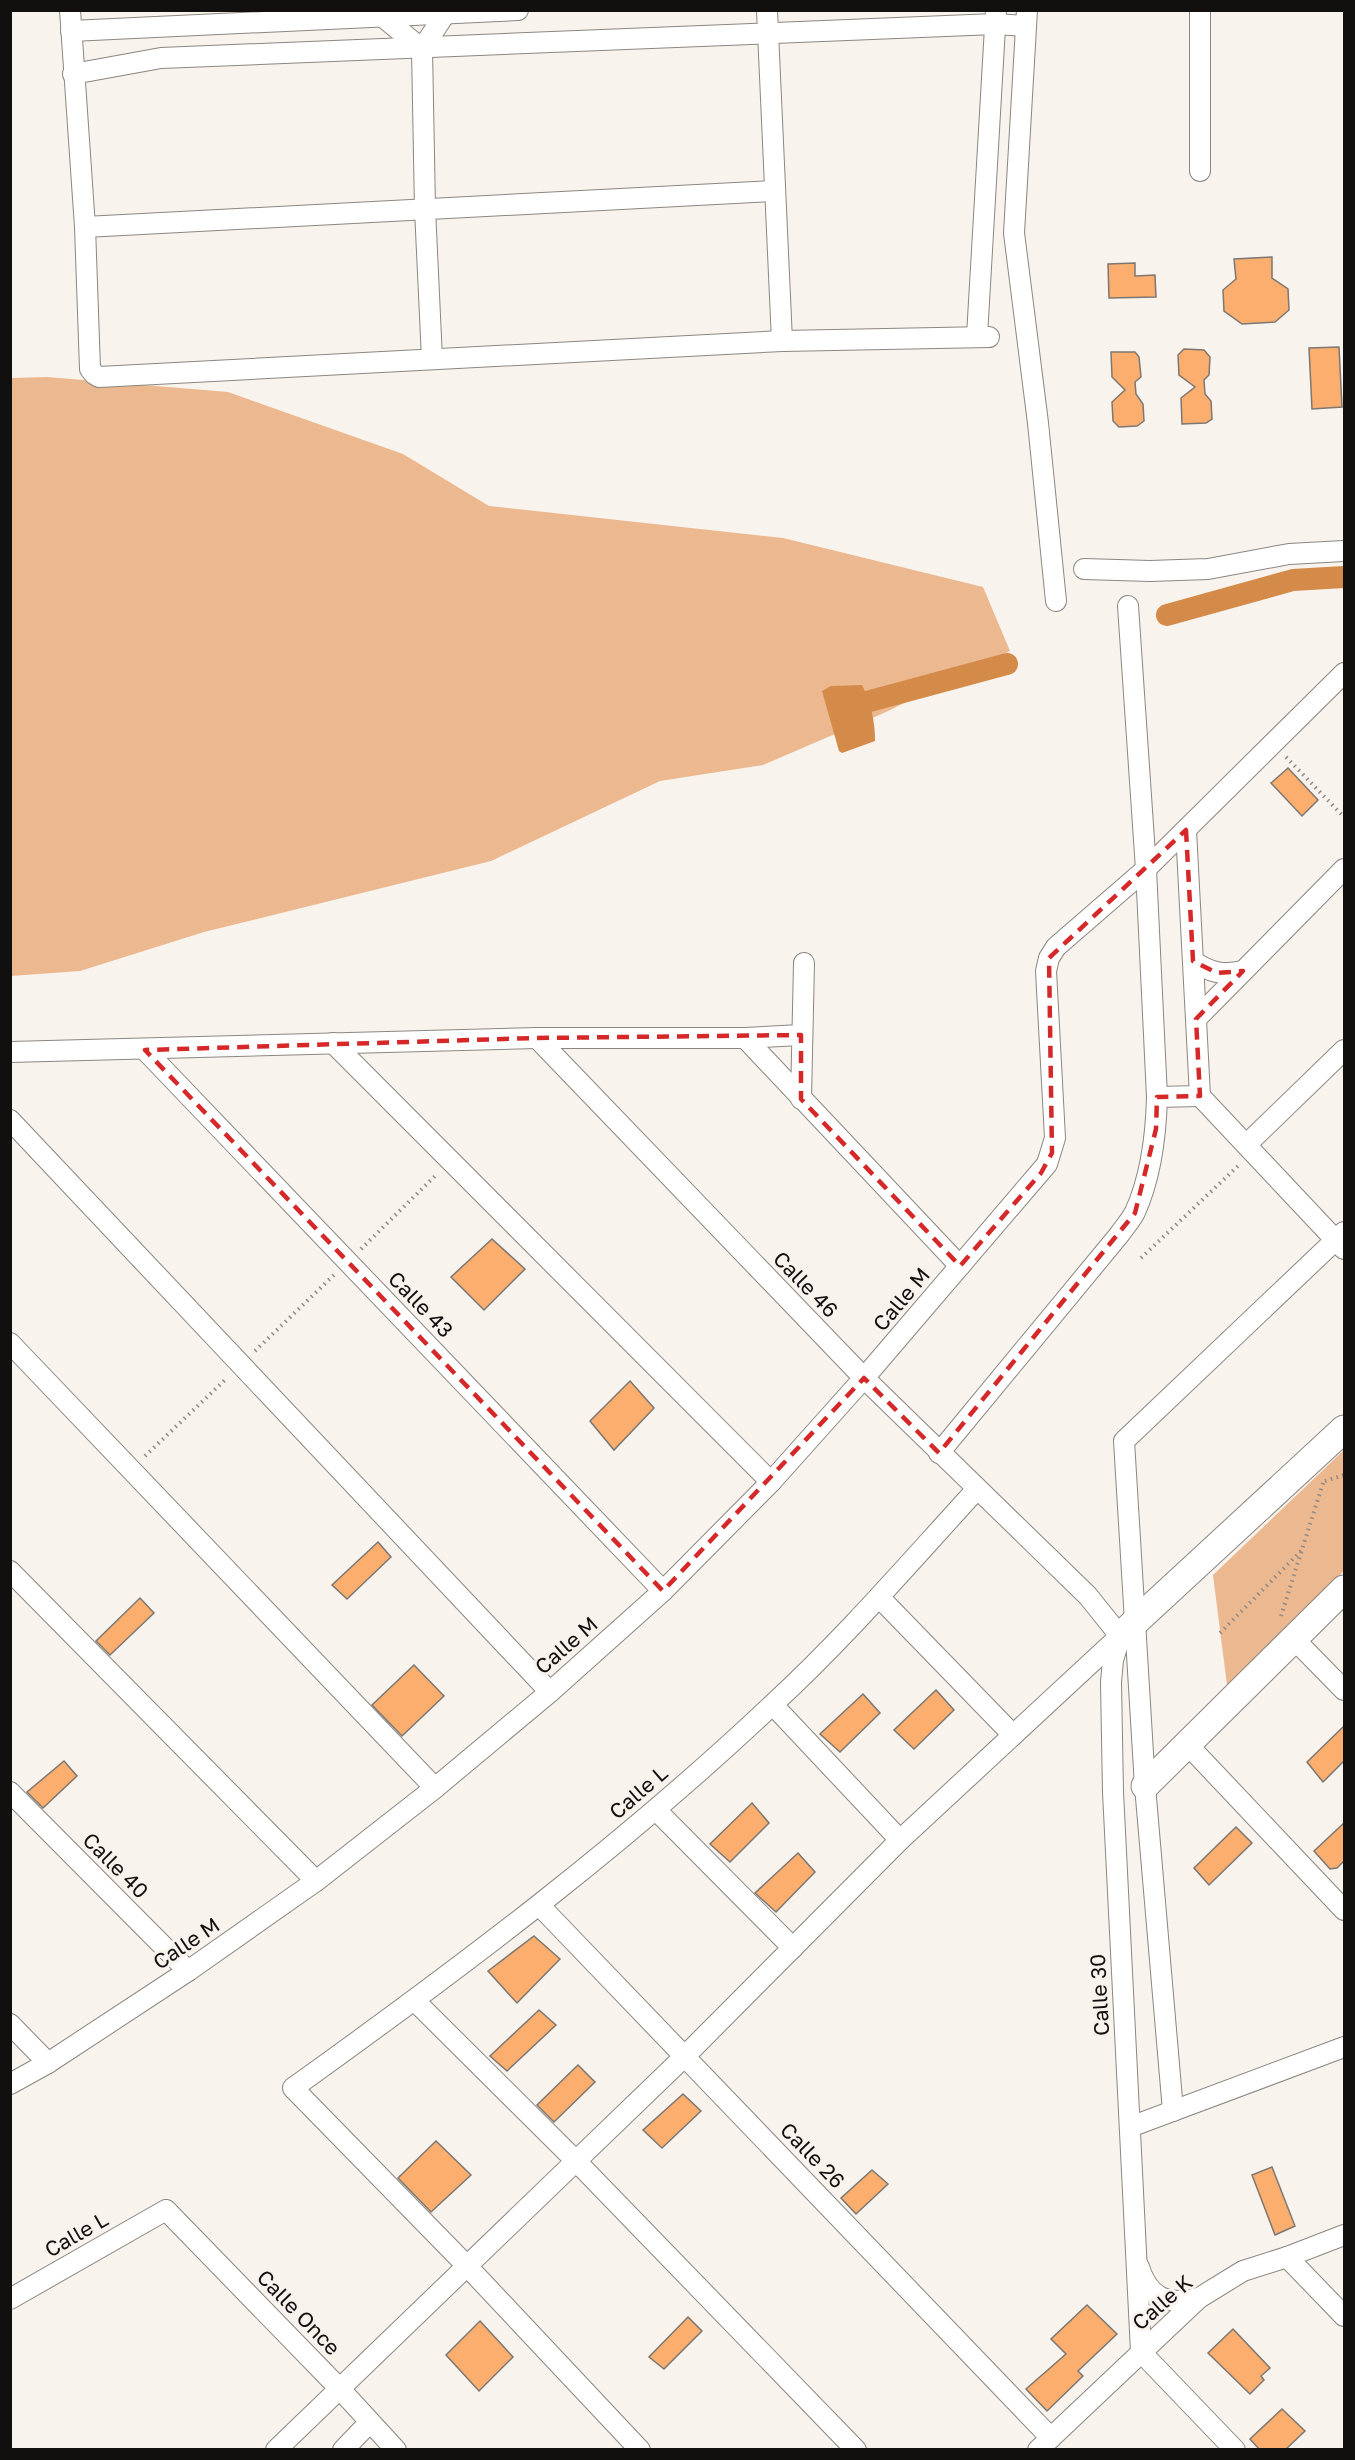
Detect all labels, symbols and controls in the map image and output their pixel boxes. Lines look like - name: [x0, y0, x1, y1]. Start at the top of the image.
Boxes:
- street label: Calle 46: [768, 1245, 844, 1323]
- street label: Calle M: [867, 1262, 935, 1336]
- street label: Calle 43: [383, 1266, 459, 1342]
- street label: Calle M: [529, 1611, 603, 1679]
- street label: Calle L: [604, 1760, 673, 1824]
- street label: Calle 40: [78, 1827, 154, 1903]
- street label: Calle M: [148, 1911, 224, 1975]
- street label: Calle 30: [1084, 1953, 1114, 2037]
- street label: Calle 26: [775, 2117, 851, 2193]
- street label: Calle L: [40, 2206, 112, 2262]
- street label: Calle Once: [252, 2264, 346, 2360]
- street label: Calle K: [1127, 2269, 1197, 2335]

